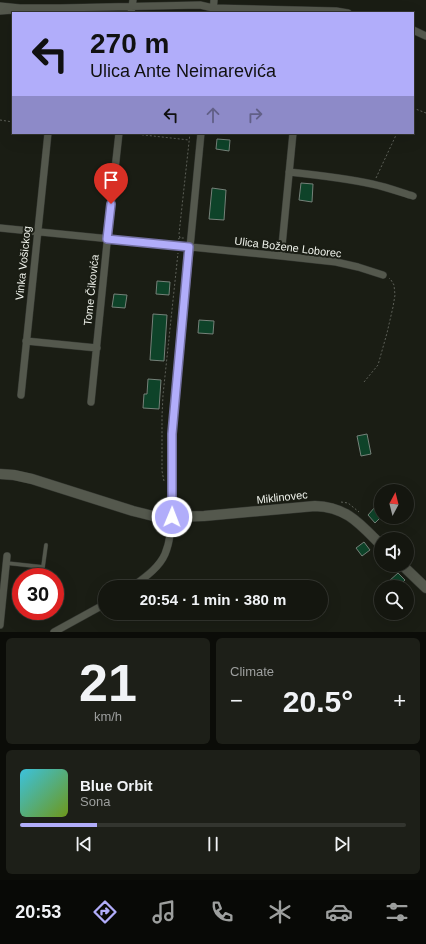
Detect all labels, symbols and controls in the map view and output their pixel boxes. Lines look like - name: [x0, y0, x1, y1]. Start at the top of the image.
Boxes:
- icon: left: [24, 28, 76, 80]
- text: 270 m: [90, 28, 169, 59]
- text: Ulica Ante Neimarevića: [90, 61, 276, 81]
- icon: left: [160, 104, 182, 126]
- icon: ahead: [202, 104, 224, 126]
- icon: right: [244, 104, 266, 126]
- pin: [94, 163, 128, 204]
- icon: arrive: [100, 169, 122, 191]
- street label: Vinka Vošickog: [13, 225, 33, 301]
- street label: Ulica Božene Loborec: [234, 234, 343, 260]
- street label: Tome Čikovića: [81, 253, 101, 326]
- north arrow: [374, 484, 414, 524]
- map controls: [374, 484, 414, 620]
- street label: Miklinovec: [256, 488, 309, 506]
- position arrow: [151, 496, 193, 538]
- button: sound: [374, 532, 414, 572]
- speed limit sign: 30: [12, 568, 64, 620]
- button: search: [374, 580, 414, 620]
- text: 20:54 · 1 min · 380 m: [140, 591, 286, 608]
- text: 21: [79, 654, 137, 712]
- text: Climate: [230, 664, 274, 679]
- text: 20.5°: [283, 685, 353, 718]
- text: −: [230, 688, 243, 713]
- text: +: [393, 688, 406, 713]
- text: km/h: [94, 709, 122, 724]
- text: Blue Orbit: [80, 777, 153, 794]
- text: Sona: [80, 794, 110, 809]
- icon: previous: [73, 833, 95, 855]
- icon: pause: [202, 833, 224, 855]
- icon: next: [331, 833, 353, 855]
- icon: directions: [91, 898, 119, 926]
- icon: music: [150, 898, 178, 926]
- icon: phone: [208, 898, 236, 926]
- icon: climate: [266, 898, 294, 926]
- icon: car: [325, 898, 353, 926]
- icon: filters: [383, 898, 411, 926]
- text: 20:53: [15, 902, 61, 922]

